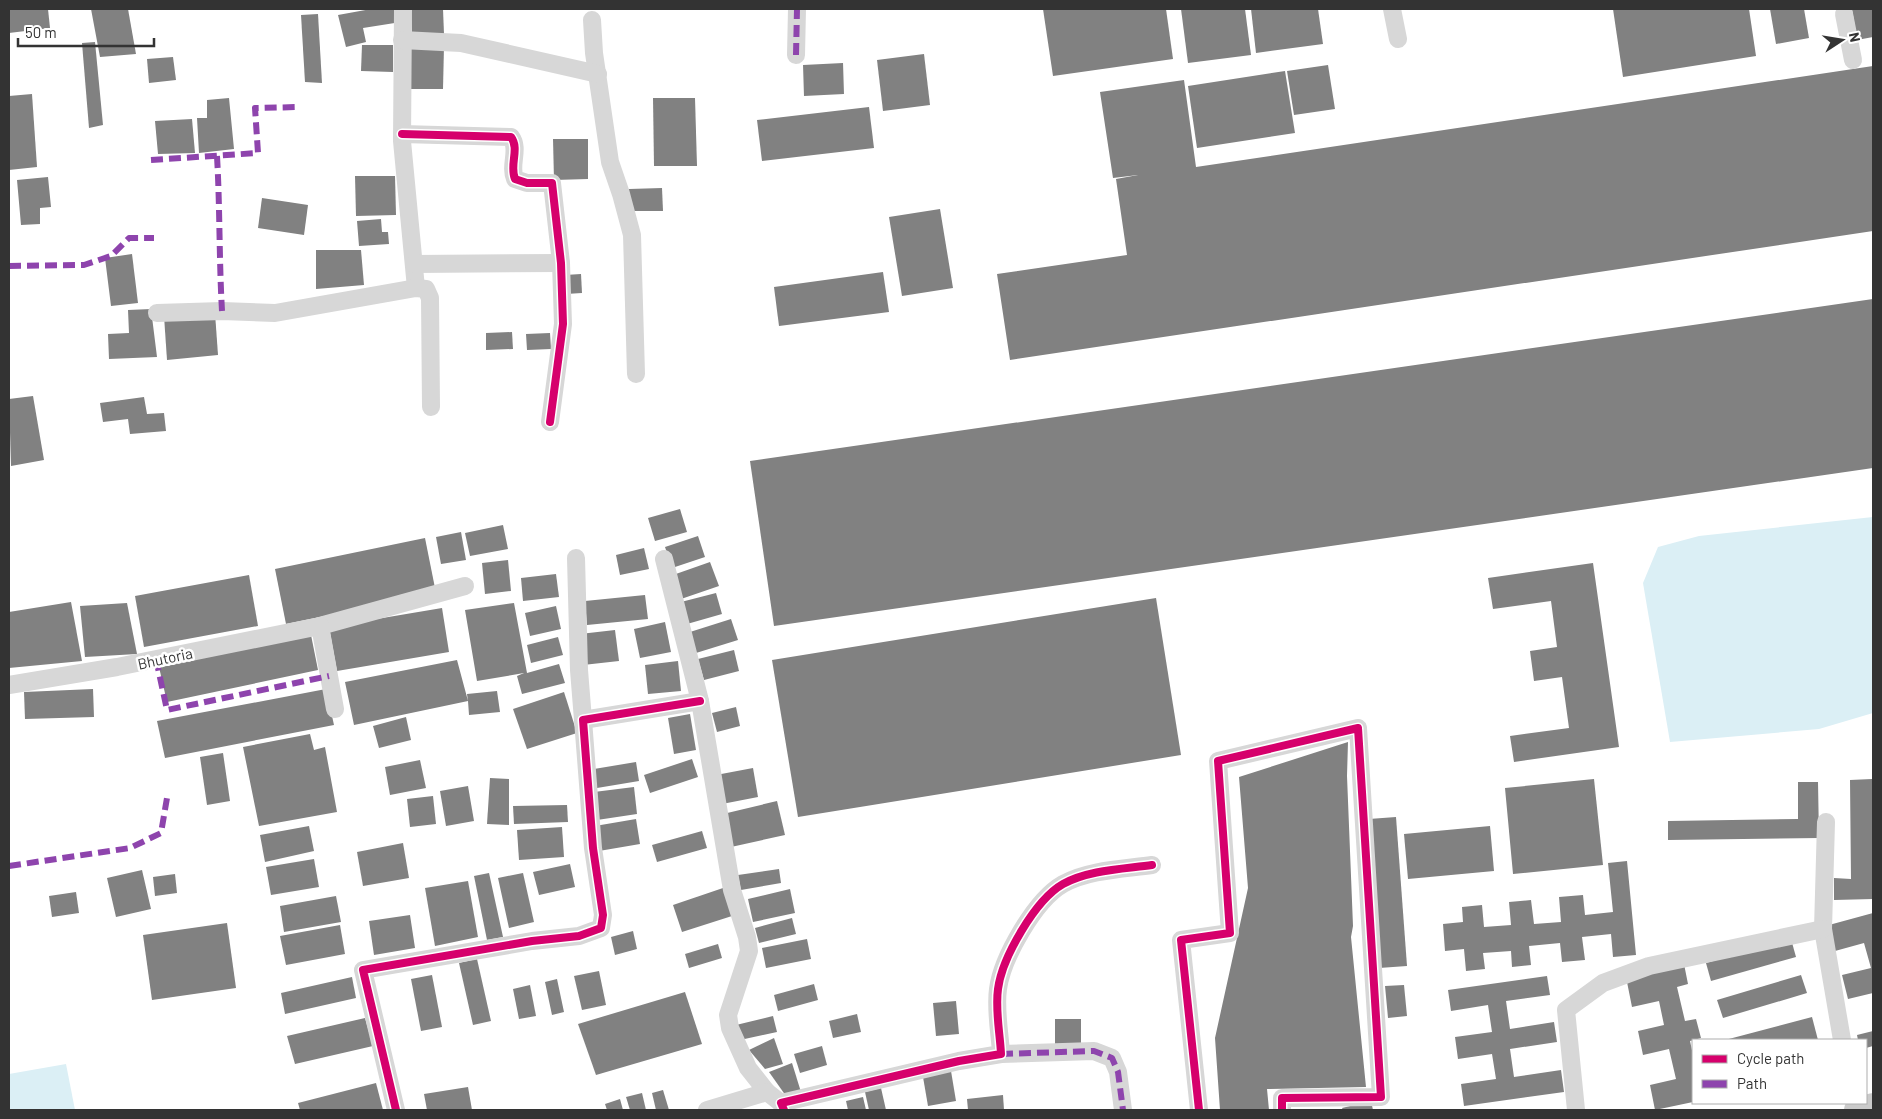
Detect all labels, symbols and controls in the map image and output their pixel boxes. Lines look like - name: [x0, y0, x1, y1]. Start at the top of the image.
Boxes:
- scale bar: [18, 15, 154, 47]
- north arrow: [1817, 15, 1867, 65]
- text: 50 m: [25, 23, 57, 41]
- text: N: [1846, 31, 1864, 44]
- street label: Bhutoria: [136, 643, 194, 673]
- legend: [1692, 1039, 1867, 1104]
- text: Cycle path: [1737, 1049, 1804, 1067]
- text: Path: [1737, 1074, 1767, 1092]

